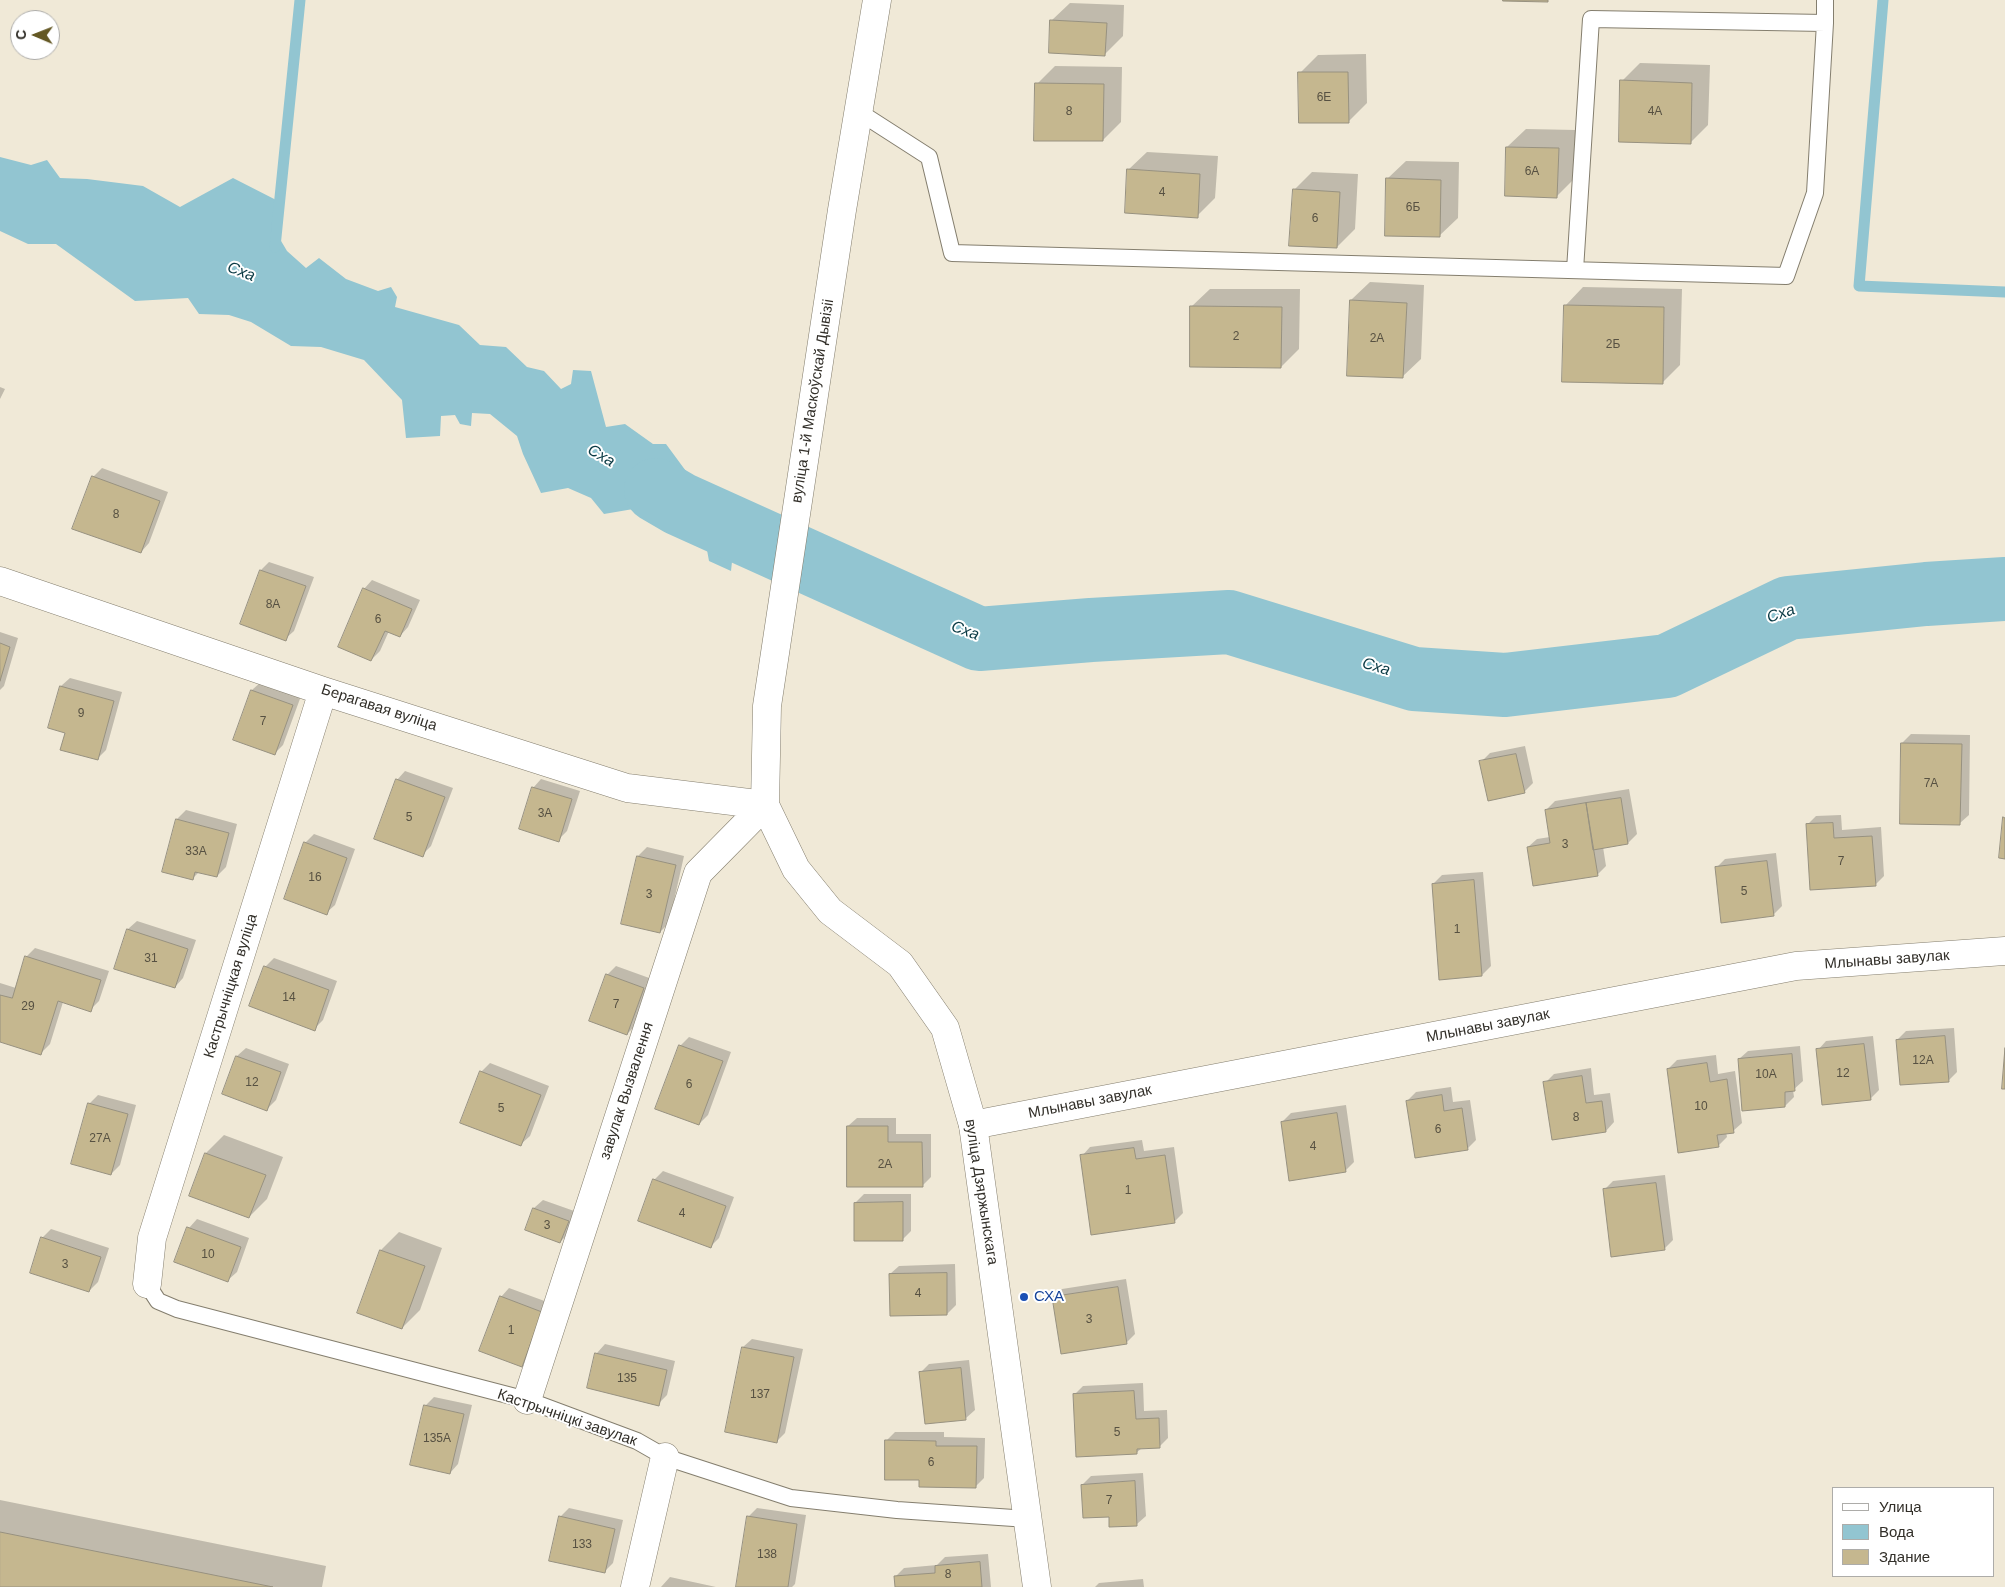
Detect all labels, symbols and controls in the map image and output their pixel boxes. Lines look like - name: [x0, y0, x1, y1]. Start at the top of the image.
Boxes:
- north arrow: [10, 10, 60, 60]
- text: С: [13, 30, 29, 40]
- house number: 6Е: [1317, 91, 1331, 105]
- house number: 8: [1066, 105, 1072, 119]
- house number: 4А: [1648, 105, 1662, 119]
- house number: 6А: [1525, 165, 1539, 179]
- house number: 4: [1159, 186, 1165, 200]
- house number: 6Б: [1406, 201, 1420, 215]
- house number: 6: [1312, 212, 1318, 226]
- water label: Сха: [224, 258, 258, 286]
- street label: вуліца 1-й Маскоўскай Дывізіі: [788, 298, 838, 504]
- house number: 2: [1233, 330, 1239, 344]
- house number: 2А: [1370, 332, 1384, 346]
- house number: 2Б: [1606, 338, 1620, 352]
- water label: Сха: [584, 440, 618, 472]
- house number: 8: [113, 508, 119, 522]
- house number: 8А: [266, 598, 280, 612]
- water label: Сха: [1765, 600, 1797, 628]
- house number: 6: [375, 613, 381, 627]
- water label: Сха: [948, 617, 982, 645]
- water label: Сха: [1360, 654, 1392, 680]
- street label: Берагавая вуліца: [319, 681, 439, 735]
- house number: 9: [78, 707, 84, 721]
- house number: 7: [260, 715, 266, 729]
- house number: 7А: [1924, 777, 1938, 791]
- house number: 3А: [538, 807, 552, 821]
- house number: 5: [406, 811, 412, 825]
- house number: 3: [1562, 838, 1568, 852]
- house number: 33А: [185, 845, 207, 859]
- house number: 7: [1838, 855, 1844, 869]
- house number: 16: [308, 871, 322, 885]
- house number: 5: [1741, 885, 1747, 899]
- house number: 3: [646, 888, 652, 902]
- street label: Кастрычніцкая вуліца: [200, 912, 262, 1060]
- house number: 1: [1454, 923, 1460, 937]
- street label: Млынавы завулак: [1824, 947, 1950, 973]
- house number: 31: [144, 952, 158, 966]
- house number: 14: [282, 991, 296, 1005]
- house number: 7: [613, 998, 619, 1012]
- house number: 29: [21, 1000, 35, 1014]
- street label: Млынавы завулак: [1425, 1005, 1551, 1047]
- street label: завулак Вызвалення: [596, 1020, 658, 1162]
- house number: 12А: [1912, 1054, 1934, 1068]
- house number: 12: [1836, 1067, 1850, 1081]
- house number: 10А: [1755, 1068, 1777, 1082]
- house number: 12: [245, 1076, 259, 1090]
- house number: 6: [686, 1078, 692, 1092]
- street label: Млынавы завулак: [1027, 1081, 1153, 1123]
- house number: 10: [1694, 1100, 1708, 1114]
- house number: 5: [498, 1102, 504, 1116]
- house number: 8: [1573, 1111, 1579, 1125]
- street label: вуліца Дзяржынскага: [961, 1118, 1001, 1266]
- house number: 6: [1435, 1123, 1441, 1137]
- house number: 27А: [89, 1132, 111, 1146]
- house number: 4: [1310, 1140, 1316, 1154]
- house number: 2А: [878, 1158, 892, 1172]
- house number: 1: [1125, 1184, 1131, 1198]
- house number: 4: [679, 1207, 685, 1221]
- house number: 3: [544, 1219, 550, 1233]
- house number: 10: [201, 1248, 215, 1262]
- house number: 3: [62, 1258, 68, 1272]
- house number: 4: [915, 1287, 921, 1301]
- place label: СХА: [1034, 1288, 1064, 1306]
- marker: СХА: [1018, 1291, 1030, 1303]
- house number: 3: [1086, 1313, 1092, 1327]
- house number: 1: [508, 1324, 514, 1338]
- house number: 135: [617, 1372, 637, 1386]
- street label: Кастрычніцкі завулак: [495, 1386, 639, 1450]
- house number: 137: [750, 1388, 770, 1402]
- house number: 5: [1114, 1426, 1120, 1440]
- house number: 135А: [423, 1432, 451, 1446]
- house number: 6: [928, 1456, 934, 1470]
- legend: [1832, 1487, 1995, 1577]
- house number: 7: [1106, 1494, 1112, 1508]
- text: Улица: [1879, 1498, 1922, 1515]
- text: Вода: [1879, 1523, 1914, 1540]
- house number: 133: [572, 1538, 592, 1552]
- house number: 138: [757, 1548, 777, 1562]
- text: Здание: [1879, 1548, 1930, 1565]
- house number: 8: [945, 1568, 951, 1582]

